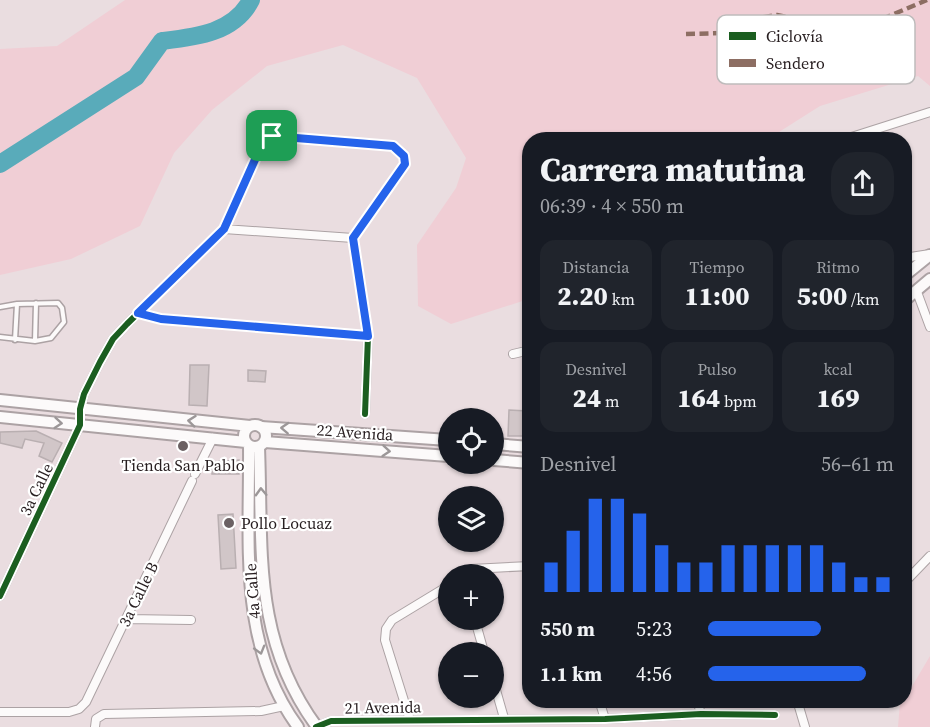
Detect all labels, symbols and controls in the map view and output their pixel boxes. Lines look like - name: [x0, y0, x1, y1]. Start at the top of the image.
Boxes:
- legend: [717, 15, 915, 84]
- text: Ciclovía: [766, 25, 824, 47]
- text: Sendero: [766, 52, 825, 74]
- pin: [246, 110, 297, 161]
- icon: arrive: [255, 119, 288, 152]
- text: Carrera matutina: [540, 147, 805, 192]
- button: share: [831, 152, 894, 215]
- text: 06:39 · 4 × 550 m: [540, 192, 684, 220]
- text: Distancia: [563, 256, 629, 278]
- text: Tiempo: [690, 256, 744, 278]
- text: Ritmo: [816, 256, 860, 278]
- text: 2.20: [557, 278, 608, 314]
- text: 11:00: [684, 278, 750, 314]
- text: 5:00: [797, 278, 847, 314]
- text: km: [608, 288, 635, 310]
- text: /km: [847, 288, 879, 310]
- text: Desnivel: [565, 358, 627, 380]
- text: Pulso: [697, 358, 737, 380]
- text: kcal: [823, 358, 853, 380]
- text: 24: [573, 380, 601, 416]
- text: 164: [677, 380, 720, 416]
- text: 169: [817, 380, 859, 416]
- text: m: [601, 390, 619, 412]
- text: bpm: [720, 390, 757, 412]
- map controls: [438, 408, 504, 708]
- button: locate: [438, 408, 504, 474]
- one-way arrow: [187, 415, 196, 428]
- one-way arrow: [54, 416, 63, 429]
- street label: 22 Avenida: [316, 418, 395, 446]
- one-way arrow: [281, 421, 290, 434]
- marker: Tienda San Pablo: [176, 439, 190, 453]
- one-way arrow: [381, 444, 390, 457]
- text: Desnivel: [540, 450, 617, 478]
- text: 56–61 m: [821, 450, 894, 478]
- place label: Tienda San Pablo: [122, 454, 245, 476]
- street label: 3a Calle: [14, 459, 58, 519]
- button: layers: [438, 486, 504, 552]
- one-way arrow: [254, 487, 267, 496]
- place label: Pollo Locuaz: [241, 512, 332, 534]
- marker: Pollo Locuaz: [222, 516, 236, 530]
- street label: 3a Calle B: [113, 558, 163, 630]
- street label: 4a Calle: [239, 562, 265, 620]
- button: +: [438, 564, 504, 630]
- text: 550 m: [540, 615, 595, 643]
- text: 5:23: [636, 615, 672, 643]
- button: −: [438, 642, 504, 708]
- one-way arrow: [253, 644, 265, 654]
- text: 1.1 km: [540, 660, 602, 688]
- text: 4:56: [636, 660, 672, 688]
- street label: 21 Avenida: [344, 695, 422, 719]

